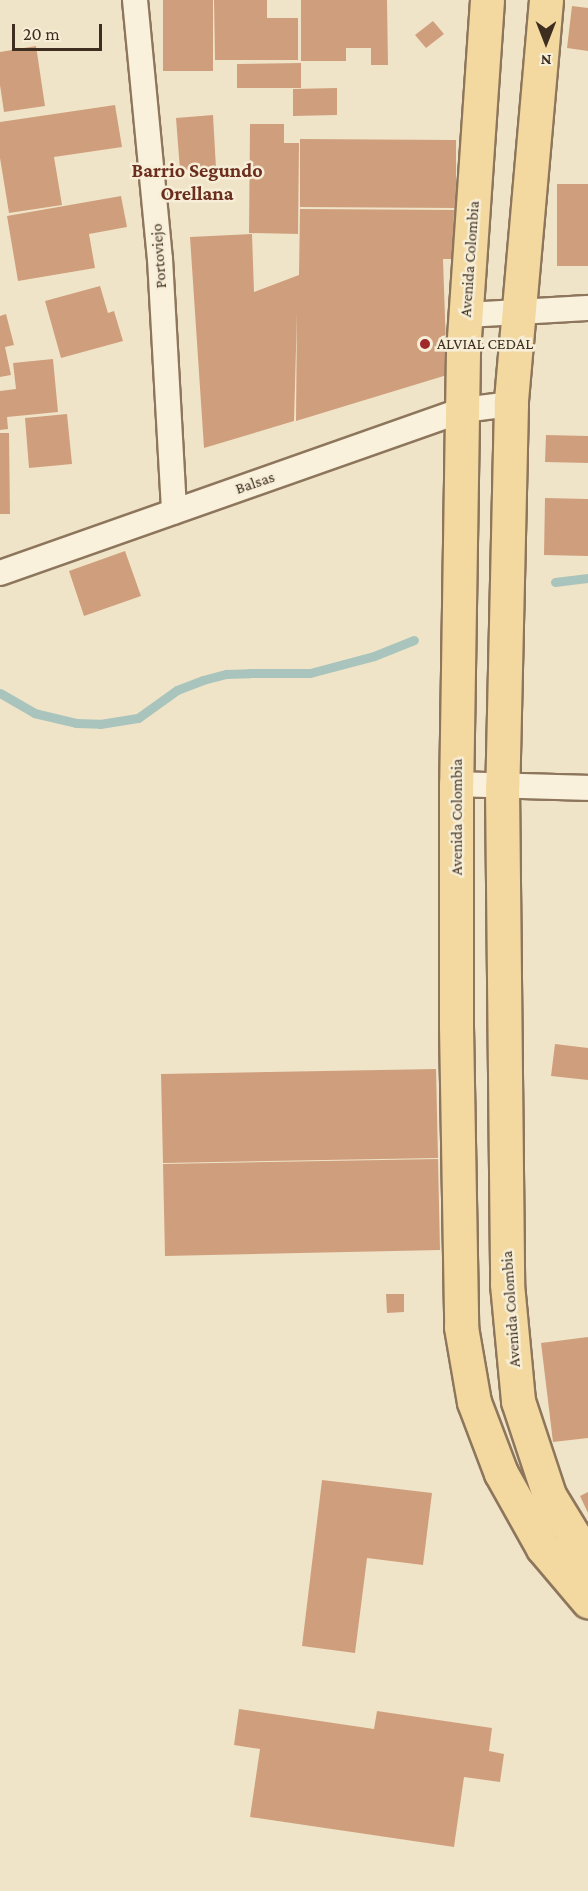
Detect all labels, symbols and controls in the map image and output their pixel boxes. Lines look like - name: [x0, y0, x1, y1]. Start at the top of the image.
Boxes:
- scale bar: [15, 12, 105, 50]
- north arrow: [516, 12, 576, 72]
- text: 20 m: [23, 24, 60, 44]
- text: N: [541, 52, 551, 69]
- district label: Barrio Segundo Orellana: [131, 159, 263, 206]
- street label: Avenida Colombia: [456, 200, 484, 318]
- street label: Portoviejo: [147, 223, 171, 289]
- place label: ALVIAL CEDAL: [437, 334, 533, 354]
- marker: ALVIAL CEDAL: [418, 337, 432, 351]
- street label: Balsas: [233, 467, 277, 499]
- street label: Avenida Colombia: [447, 759, 467, 875]
- street label: Avenida Colombia: [497, 1250, 525, 1368]

